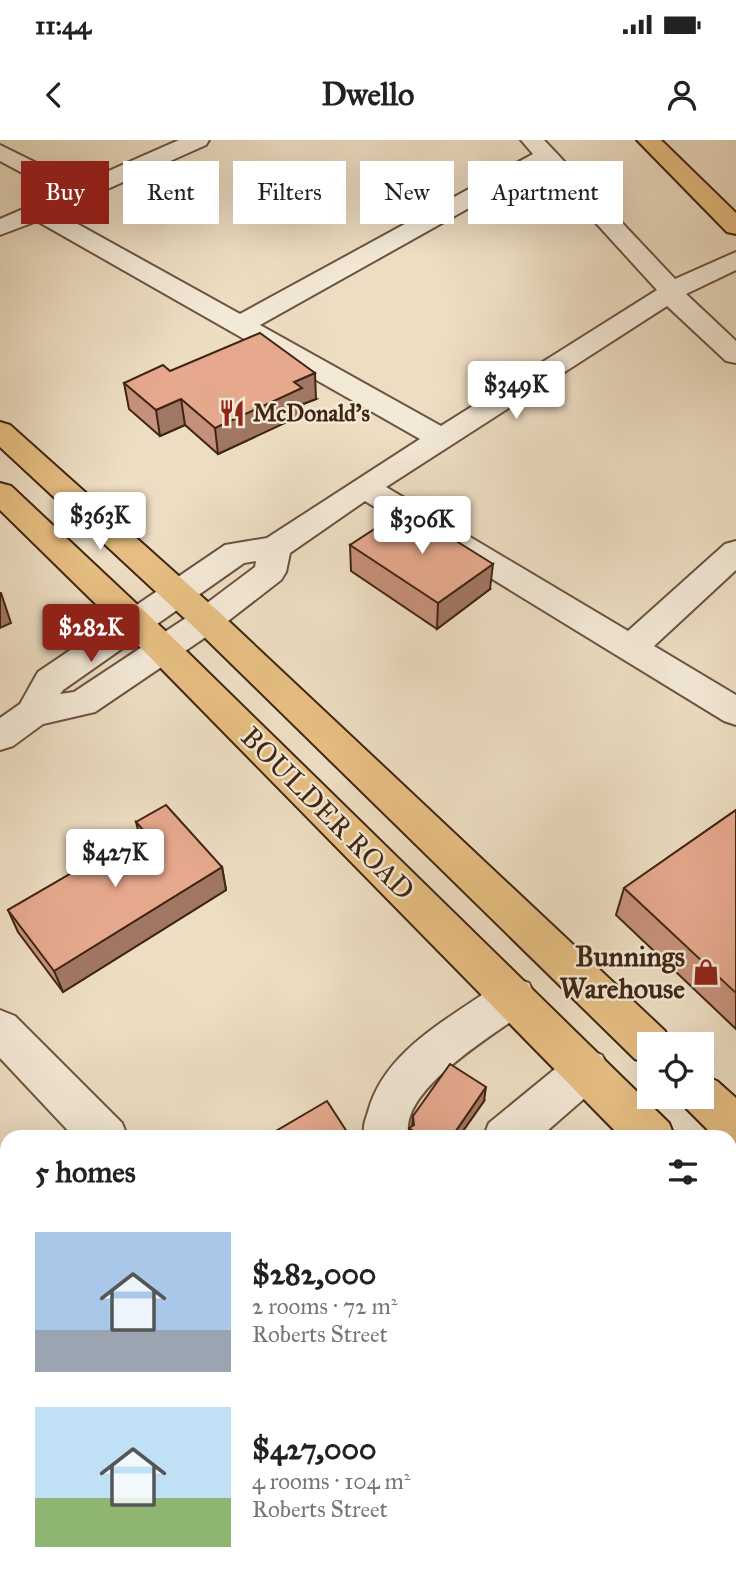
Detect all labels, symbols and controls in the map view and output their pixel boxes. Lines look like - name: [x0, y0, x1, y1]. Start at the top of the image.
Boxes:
- text: 11:44: [35, 9, 91, 41]
- text: Dwello: [322, 75, 414, 114]
- icon: back: [35, 76, 73, 114]
- icon: person: [663, 76, 701, 114]
- chip: Buy: [21, 161, 109, 224]
- chip: Rent: [123, 161, 219, 224]
- chip: Filters: [233, 161, 346, 224]
- chip: New: [360, 161, 454, 224]
- chip: Apartment: [468, 161, 623, 224]
- pin: $349K: [467, 362, 565, 421]
- text: $349K: [484, 370, 548, 398]
- restaurant icon: McDonald's: [217, 398, 247, 428]
- place label: McDonald's: [253, 399, 370, 427]
- pin: $363K: [51, 492, 149, 552]
- pin: $306K: [373, 496, 471, 556]
- text: $363K: [70, 501, 130, 529]
- text: $306K: [390, 505, 454, 533]
- pin: $282K: [42, 604, 140, 664]
- text: $282K: [58, 613, 124, 641]
- street label: BOULDER ROAD: [234, 719, 422, 907]
- pin: $427K: [66, 830, 164, 889]
- text: $427K: [82, 838, 148, 866]
- place label: Bunnings Warehouse: [559, 939, 685, 1006]
- shop icon: Bunnings Warehouse: [691, 957, 721, 987]
- map controls: [637, 1032, 714, 1109]
- button: locate: [637, 1032, 714, 1109]
- icon: filters: [664, 1153, 702, 1191]
- text: 5 homes: [35, 1154, 136, 1190]
- text: $282,000: [252, 1256, 376, 1292]
- icon: home: [91, 1260, 175, 1344]
- text: 2 rooms · 72 m²: [252, 1292, 397, 1320]
- text: Roberts Street: [252, 1320, 388, 1348]
- text: $427,000: [252, 1431, 376, 1467]
- icon: home: [91, 1435, 175, 1519]
- text: 4 rooms · 104 m²: [252, 1467, 411, 1495]
- text: Roberts Street: [252, 1495, 388, 1523]

